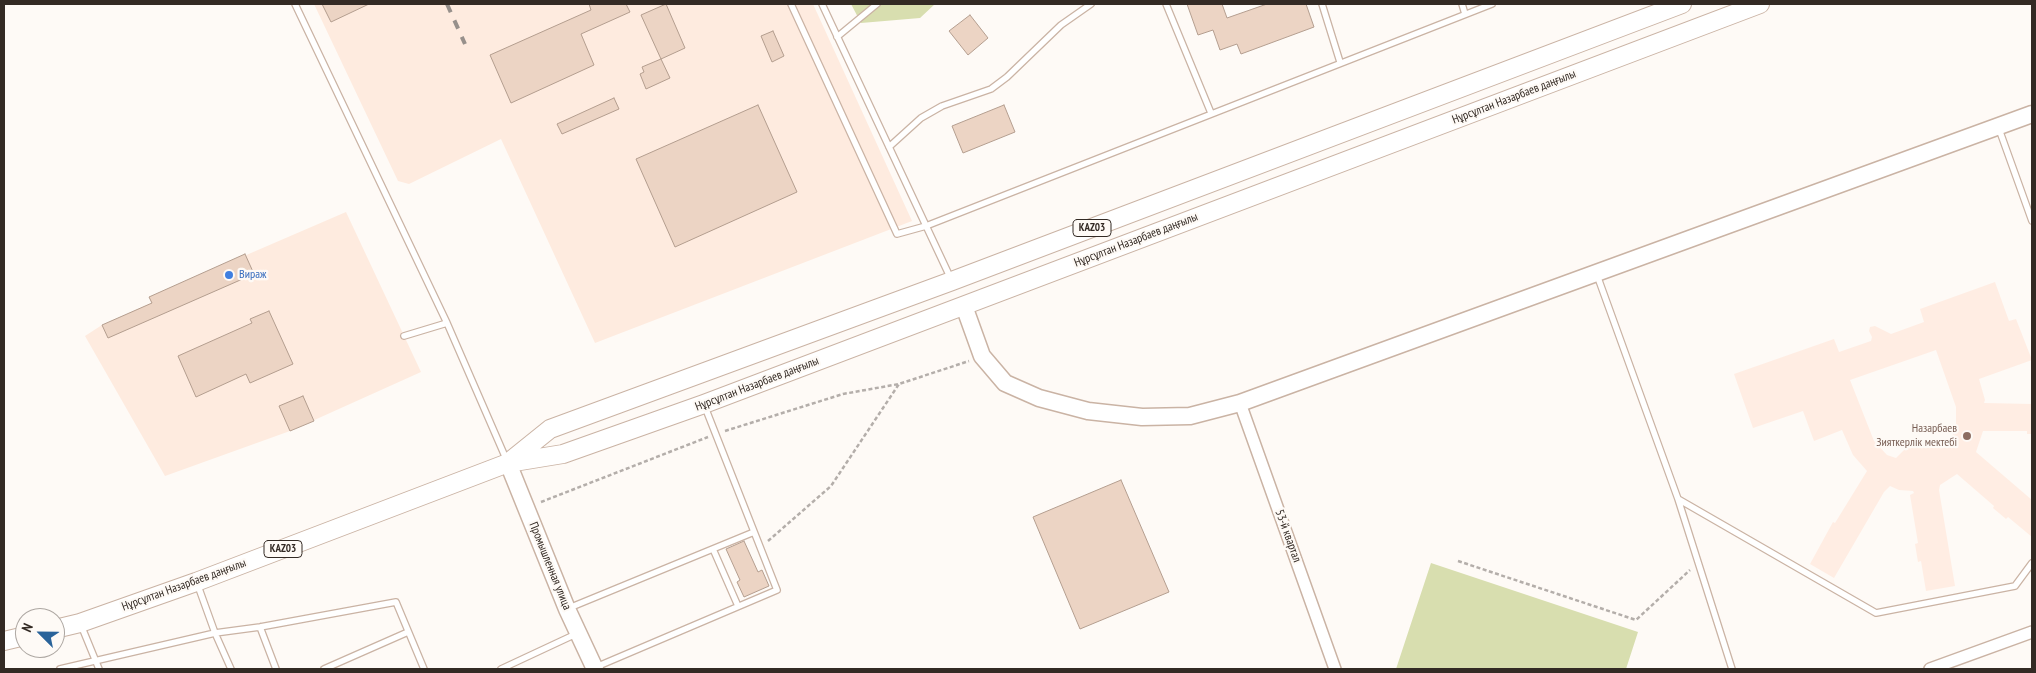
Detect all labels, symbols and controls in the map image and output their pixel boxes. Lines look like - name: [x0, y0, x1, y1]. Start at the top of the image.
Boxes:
- street label: Нұрсұлтан Назарбаев даңғылы: [1450, 67, 1578, 127]
- street label: Нұрсұлтан Назарбаев даңғылы: [1072, 210, 1200, 270]
- road number: KАZ03: [1073, 220, 1111, 237]
- place label: Вираж: [239, 268, 266, 282]
- marker: Вираж: [223, 269, 235, 281]
- street label: Нұрсұлтан Назарбаев даңғылы: [693, 354, 821, 414]
- place label: Назарбаев Зияткерлік мектебі: [1876, 422, 1957, 450]
- marker: Назарбаев Зияткерлік мектебі: [1961, 430, 1973, 442]
- street label: 53-й квартал: [1272, 508, 1304, 564]
- street label: Промышленная улица: [526, 520, 574, 612]
- road number: KАZ03: [264, 540, 302, 558]
- street label: Нұрсұлтан Назарбаев даңғылы: [120, 556, 248, 614]
- north arrow: [15, 608, 65, 658]
- text: N: [17, 621, 37, 635]

